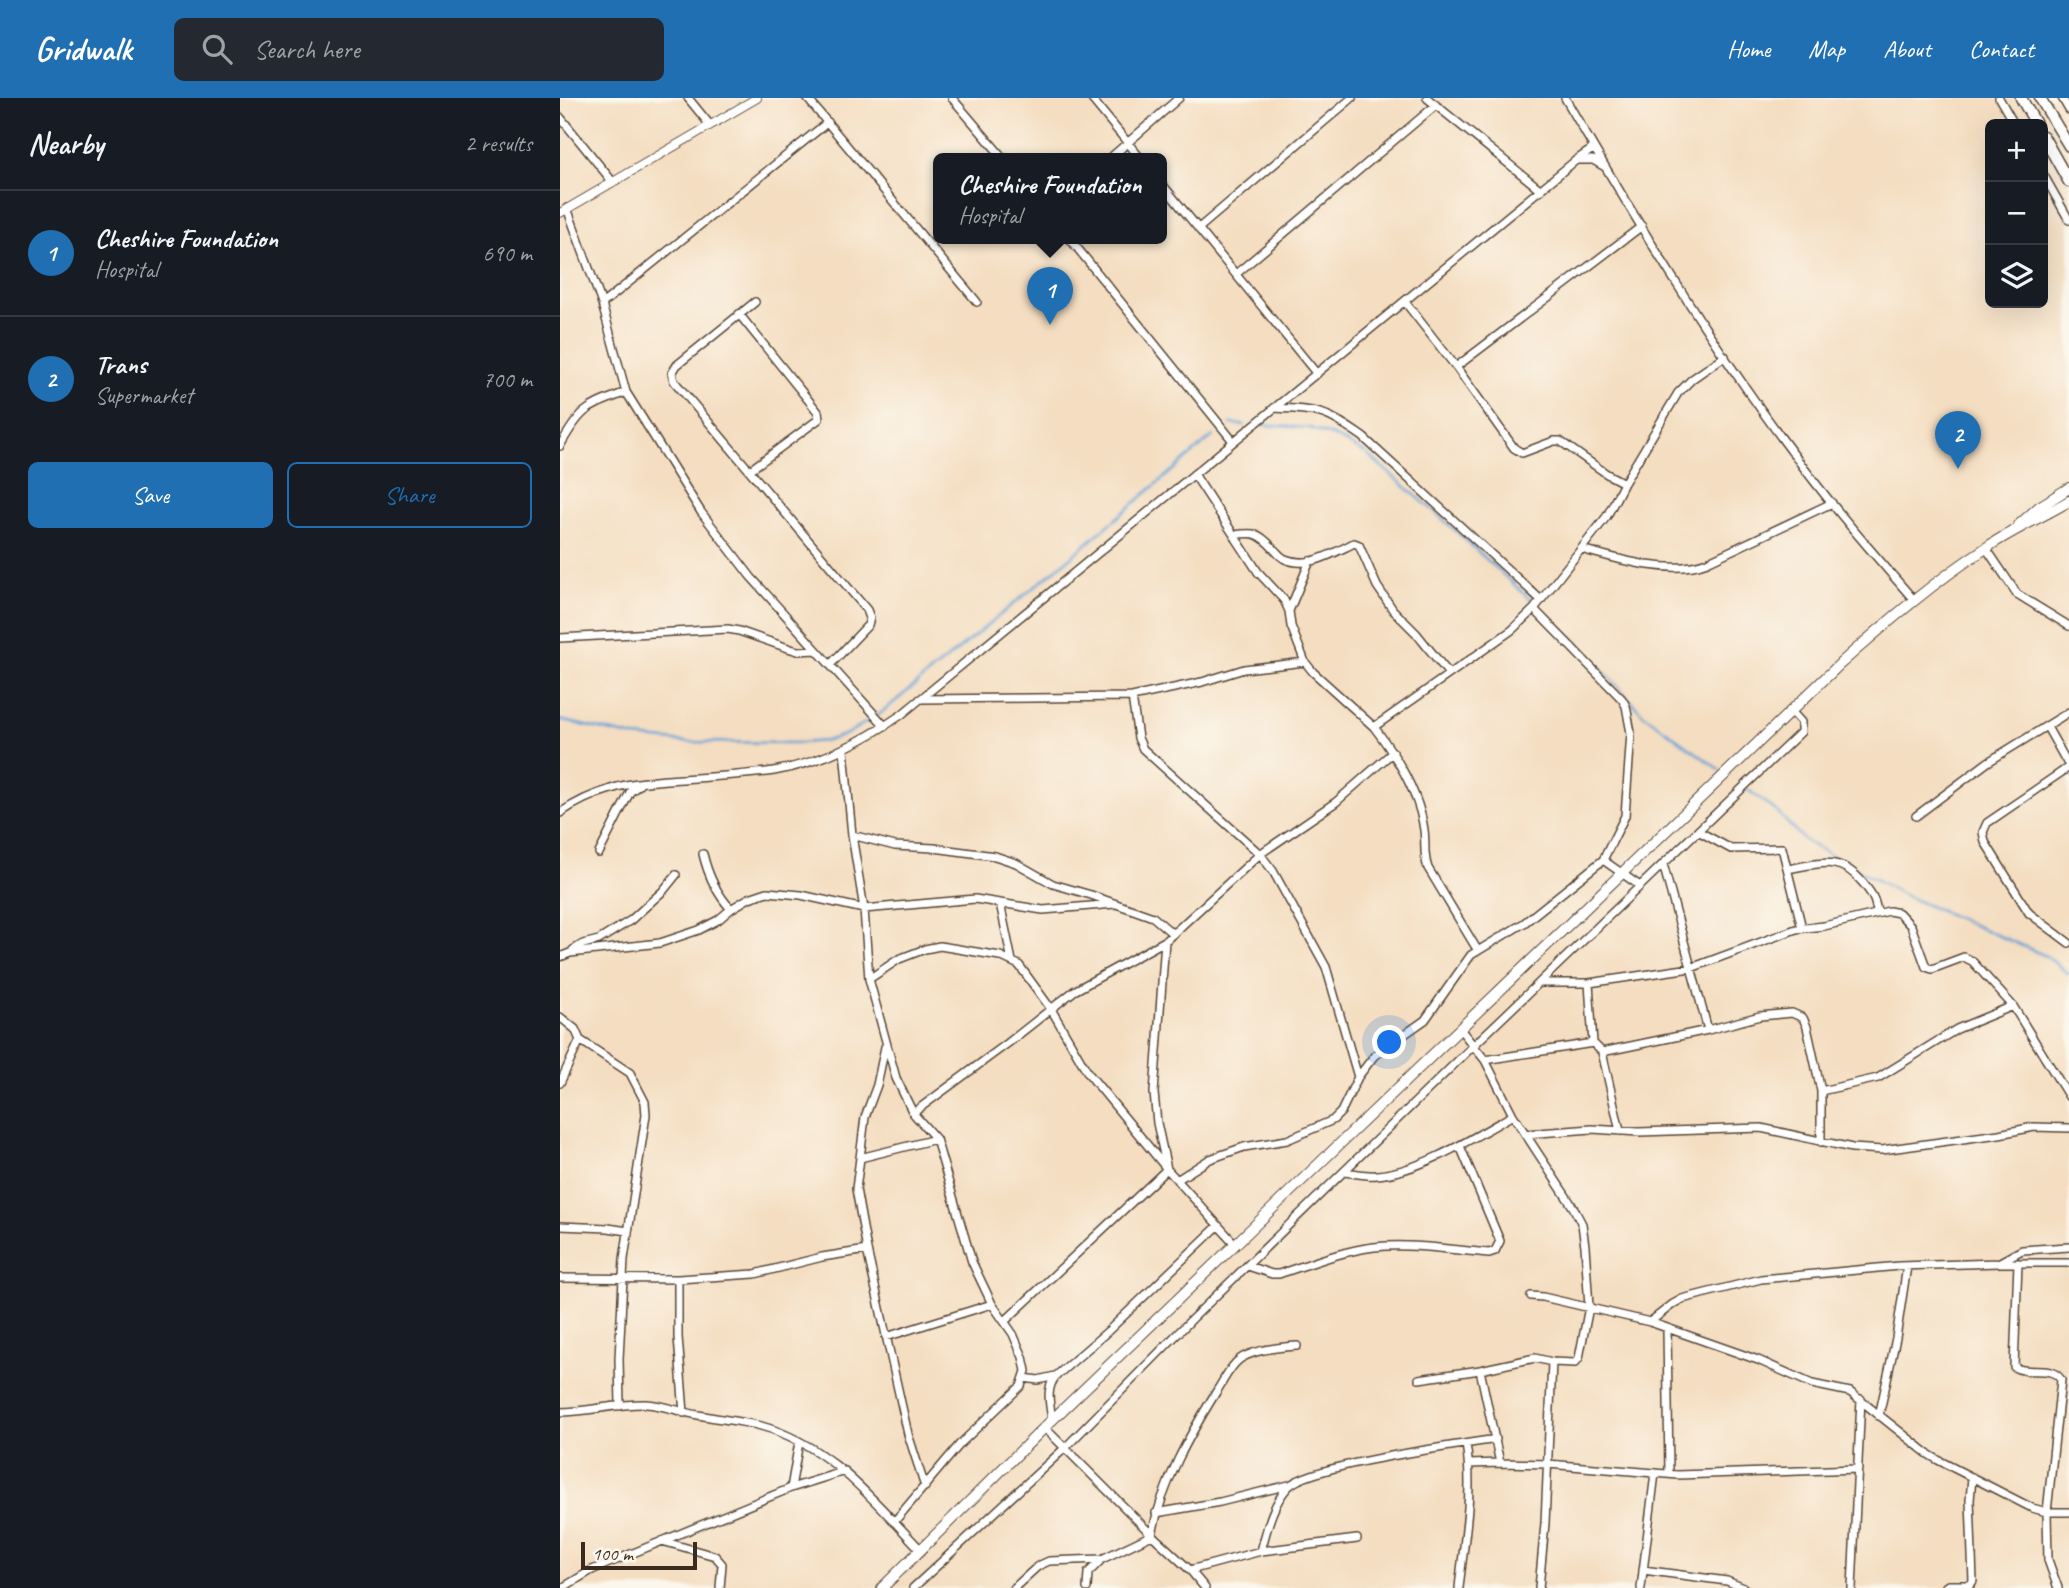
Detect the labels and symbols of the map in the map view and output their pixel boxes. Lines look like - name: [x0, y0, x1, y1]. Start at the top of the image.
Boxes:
- pin: 1: [1027, 267, 1073, 325]
- pin: 2: [1935, 411, 1981, 469]
- your location: [1372, 1025, 1406, 1059]
- scale bar: [581, 1539, 696, 1571]

